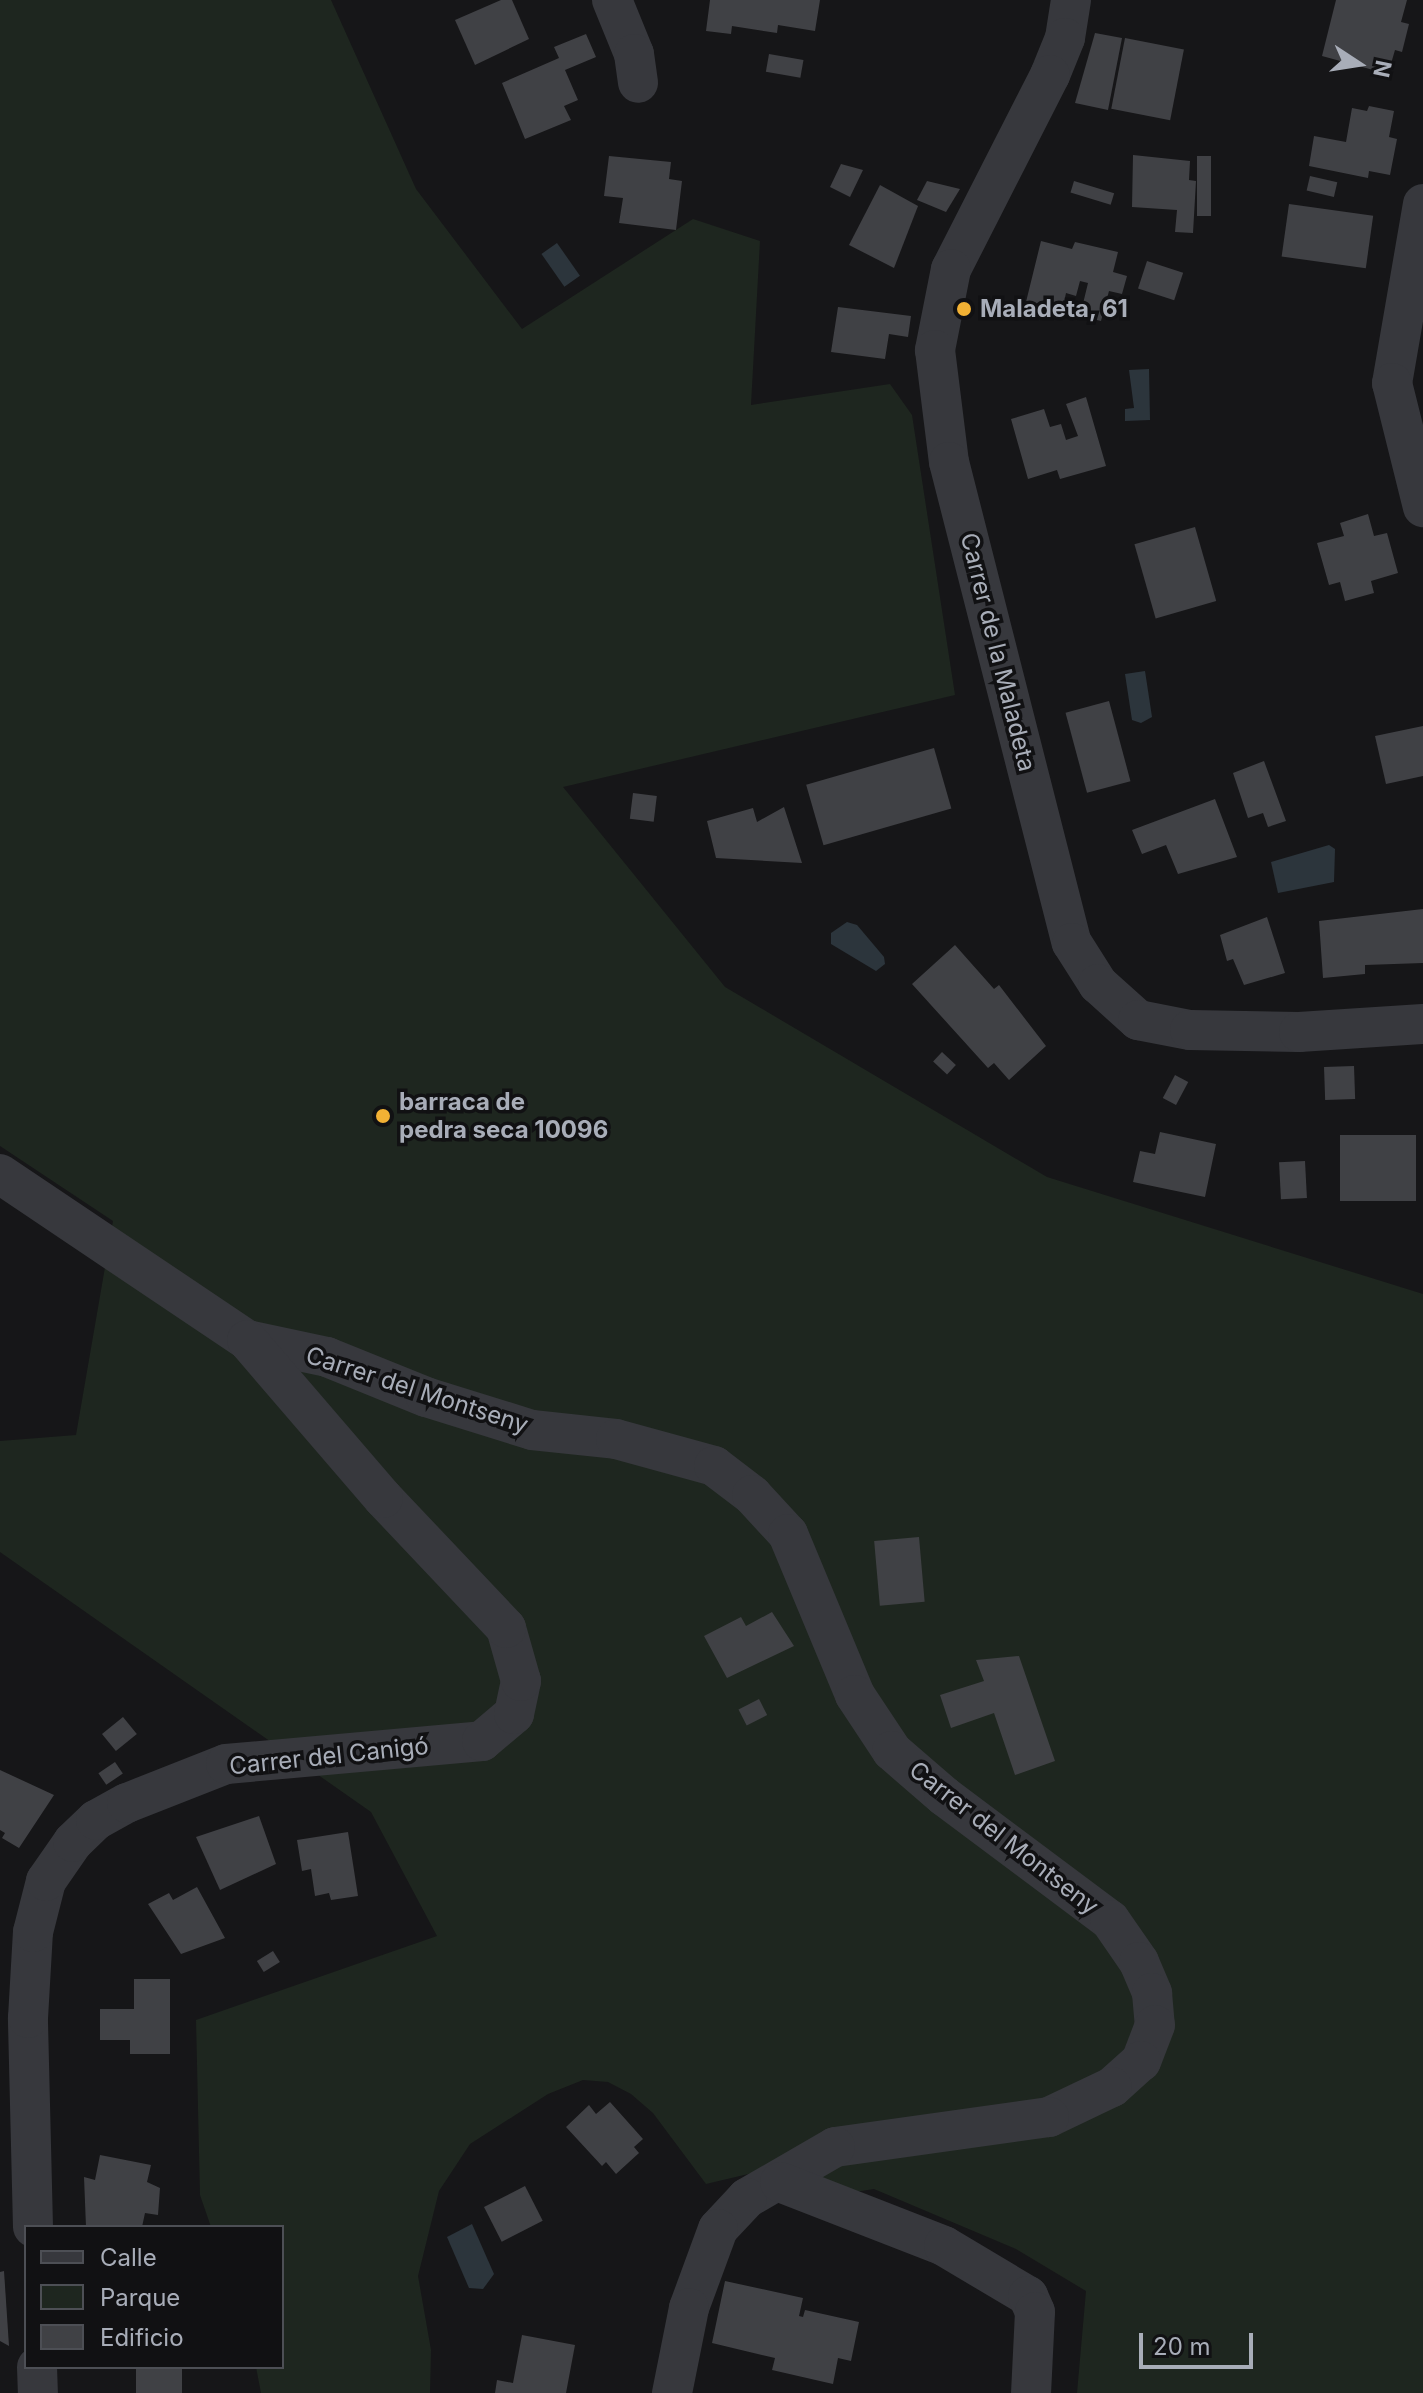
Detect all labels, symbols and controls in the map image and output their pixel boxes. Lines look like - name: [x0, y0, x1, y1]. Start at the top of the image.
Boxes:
- north arrow: [1319, 24, 1399, 104]
- text: N: [1368, 58, 1397, 80]
- place label: Maladeta, 61: [980, 295, 1129, 323]
- marker: Maladeta, 61: [955, 300, 973, 318]
- street label: Carrer de la Maladeta: [954, 530, 1042, 774]
- place label: barraca de pedra seca 10096: [399, 1088, 608, 1144]
- marker: barraca de pedra seca 10096: [374, 1107, 392, 1125]
- street label: Carrer del Montseny: [302, 1340, 532, 1440]
- street label: Carrer del Canigó: [228, 1731, 430, 1781]
- street label: Carrer del Montseny: [904, 1755, 1104, 1921]
- legend: [24, 2225, 284, 2369]
- text: Calle: [100, 2243, 157, 2272]
- text: Parque: [100, 2283, 180, 2312]
- scale bar: [1143, 2317, 1257, 2367]
- text: Edificio: [100, 2323, 184, 2352]
- text: 20 m: [1153, 2332, 1211, 2361]

